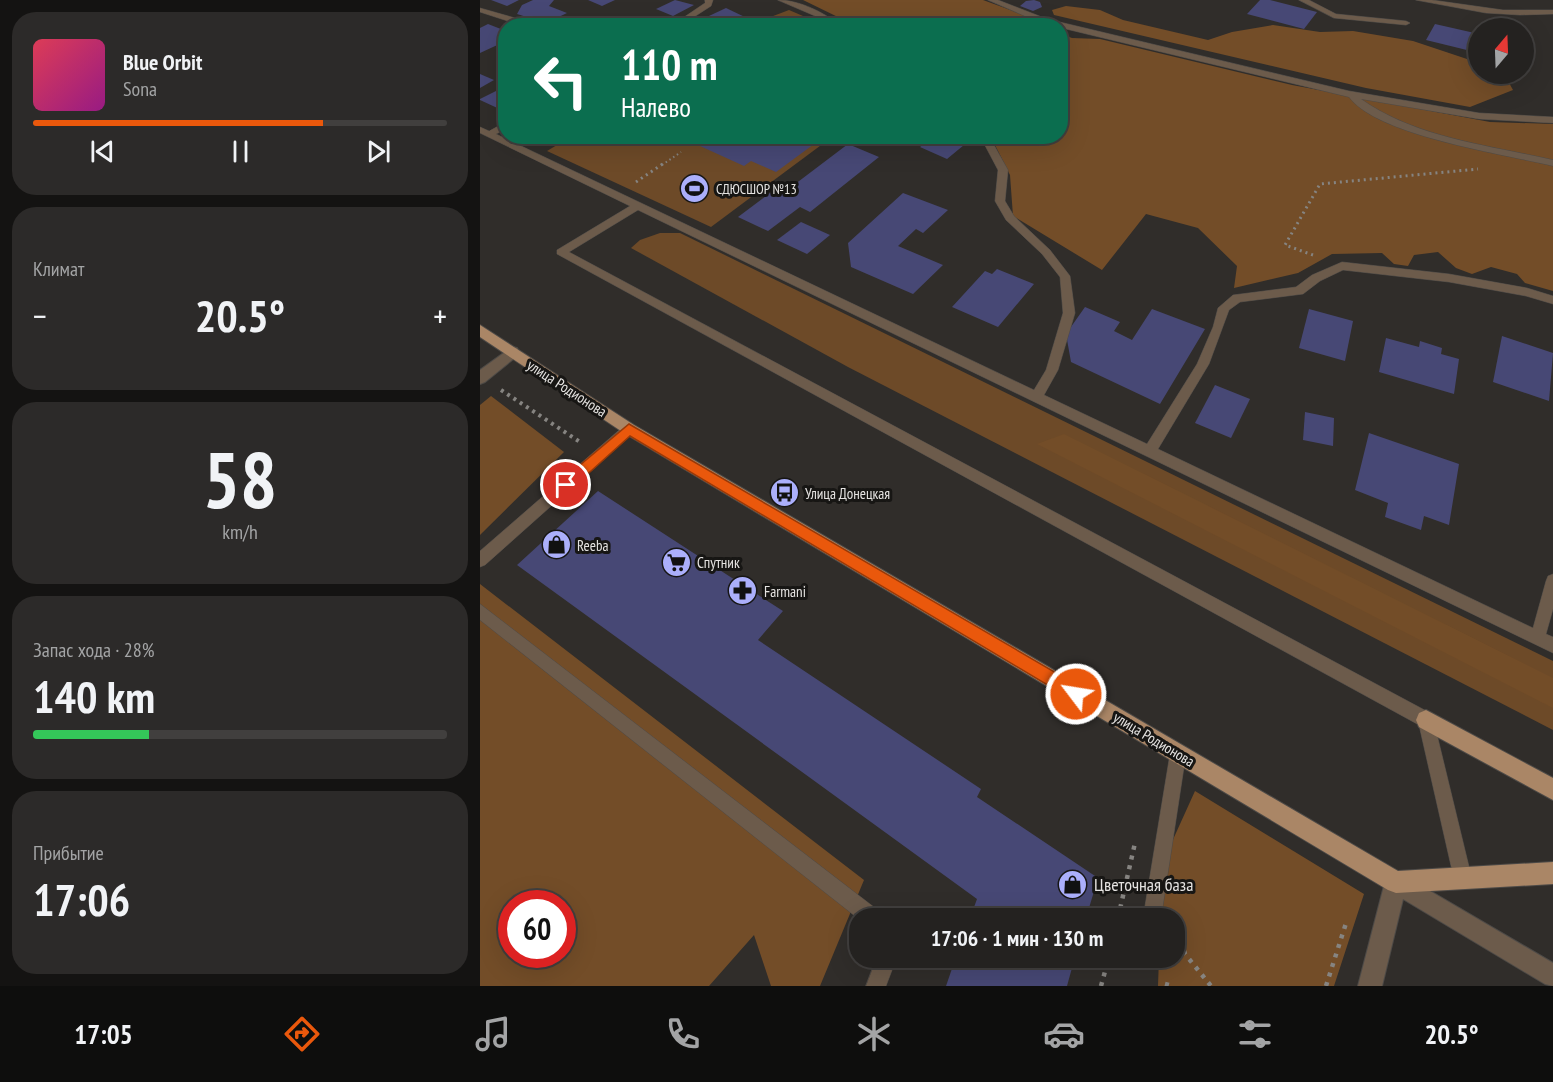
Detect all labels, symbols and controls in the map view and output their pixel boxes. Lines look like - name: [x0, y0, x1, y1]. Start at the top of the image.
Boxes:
- north arrow: [1468, 18, 1534, 84]
- map controls: [1468, 18, 1534, 84]
- text: 110 m: [621, 37, 718, 92]
- icon: left: [522, 42, 600, 120]
- text: Blue Orbit: [123, 48, 202, 76]
- text: Sona: [123, 76, 157, 102]
- text: Налево: [621, 90, 691, 124]
- icon: previous: [86, 135, 119, 168]
- icon: pause: [224, 135, 257, 168]
- icon: next: [362, 135, 395, 168]
- sports icon: СДЮСШОР №13: [679, 173, 711, 205]
- place label: СДЮСШОР №13: [716, 180, 797, 198]
- text: Климат: [33, 256, 84, 282]
- text: 20.5°: [195, 286, 285, 344]
- text: −: [33, 294, 47, 337]
- text: +: [433, 294, 447, 337]
- street label: улица Родионова: [523, 355, 611, 421]
- text: 58: [203, 429, 277, 530]
- pin: [540, 459, 591, 510]
- icon: arrive: [549, 468, 582, 501]
- bus stop icon: Улица Донецкая: [768, 477, 800, 509]
- place label: Улица Донецкая: [805, 484, 890, 503]
- text: km/h: [222, 519, 258, 545]
- shop icon: Reeba: [540, 529, 572, 561]
- place label: Reeba: [577, 536, 608, 555]
- supermarket icon: Спутник: [660, 546, 692, 578]
- place label: Спутник: [697, 553, 740, 572]
- pharmacy icon: Farmani: [727, 575, 759, 607]
- place label: Farmani: [764, 582, 806, 601]
- text: Запас хода · 28%: [33, 637, 154, 663]
- position arrow: [1044, 662, 1108, 726]
- text: 140 km: [33, 667, 155, 725]
- street label: улица Родионова: [1110, 707, 1198, 771]
- text: Прибытие: [33, 840, 104, 866]
- shop icon: Цветочная база: [1057, 868, 1089, 900]
- text: 17:06: [33, 870, 130, 928]
- place label: Цветочная база: [1094, 873, 1193, 896]
- speed limit sign: 60: [498, 890, 576, 968]
- text: 17:06 · 1 мин · 130 m: [931, 924, 1103, 952]
- icon: directions: [281, 1013, 323, 1055]
- icon: music: [472, 1013, 514, 1055]
- icon: phone: [662, 1013, 704, 1055]
- icon: climate: [853, 1013, 895, 1055]
- icon: car: [1043, 1013, 1085, 1055]
- icon: filters: [1234, 1013, 1276, 1055]
- text: 17:05: [74, 1017, 133, 1051]
- text: 20.5°: [1424, 1017, 1479, 1051]

